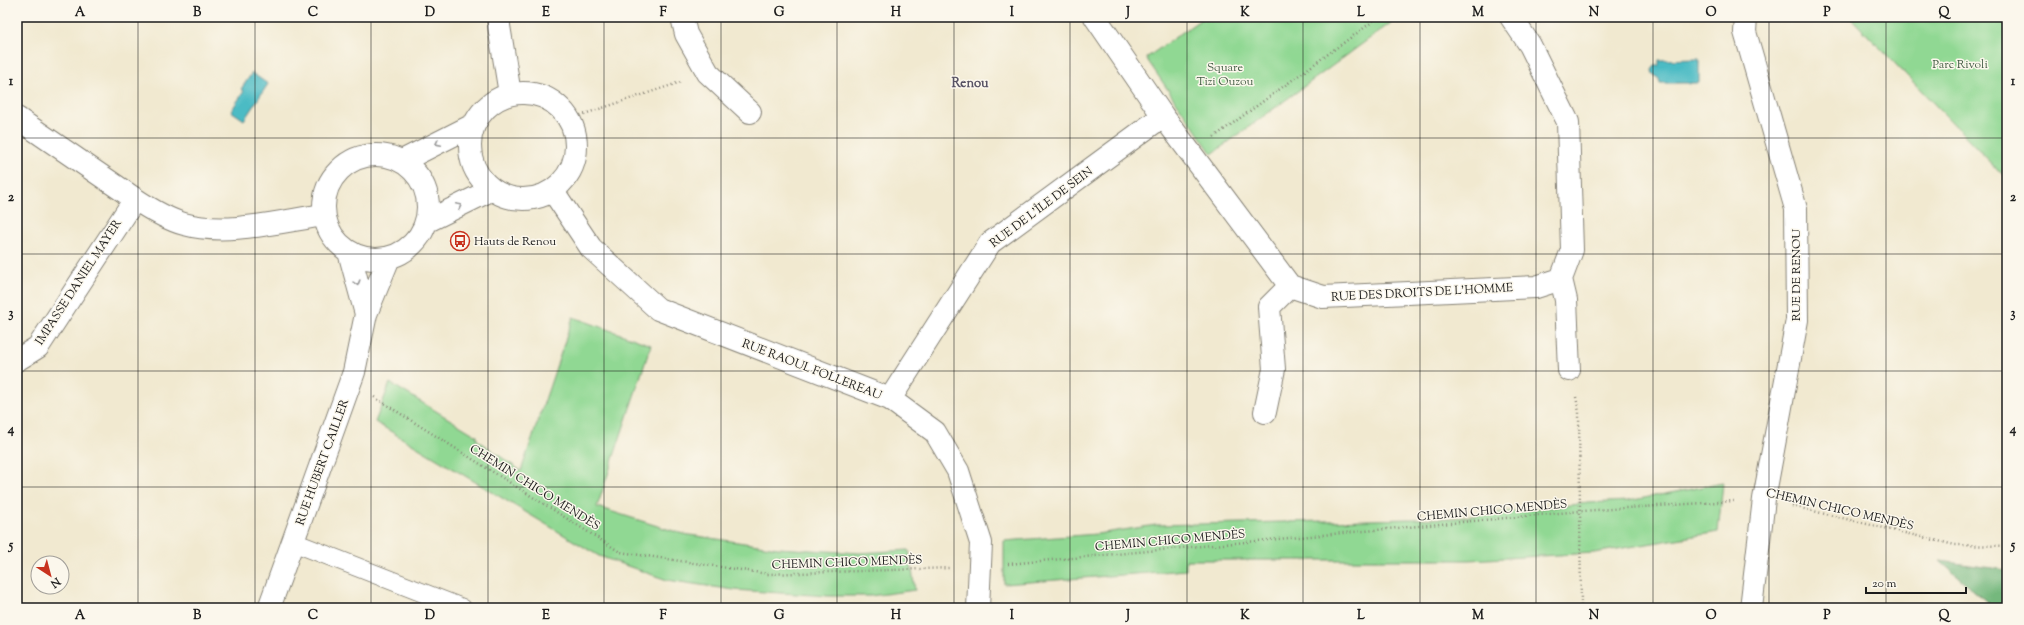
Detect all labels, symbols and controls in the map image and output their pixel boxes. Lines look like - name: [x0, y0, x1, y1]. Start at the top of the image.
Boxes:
- text: A: [75, 4, 86, 22]
- text: B: [193, 4, 202, 22]
- text: C: [308, 4, 318, 22]
- text: D: [425, 4, 435, 22]
- text: E: [542, 4, 550, 22]
- text: F: [659, 4, 667, 22]
- text: G: [774, 4, 785, 22]
- text: H: [891, 4, 902, 22]
- text: I: [1010, 4, 1015, 22]
- text: J: [1125, 4, 1130, 22]
- text: K: [1240, 4, 1250, 22]
- text: L: [1357, 4, 1365, 22]
- text: M: [1472, 4, 1484, 22]
- text: N: [1589, 4, 1600, 22]
- text: O: [1705, 4, 1717, 22]
- text: P: [1823, 4, 1831, 22]
- text: Q: [1939, 4, 1952, 22]
- park label: Parc Rivoli: [1932, 56, 1988, 74]
- park label: Square Tizi Ouzou: [1197, 59, 1254, 91]
- text: 1: [9, 73, 14, 91]
- text: 1: [2011, 73, 2016, 91]
- district label: Renou: [951, 75, 989, 93]
- one-way arrow: [435, 138, 443, 146]
- street label: RUE DE L'ÎLE DE SEIN: [986, 163, 1097, 253]
- text: 2: [8, 189, 15, 207]
- text: 2: [2010, 189, 2017, 207]
- one-way arrow: [455, 203, 462, 211]
- street label: IMPASSE DANIEL MAYER: [31, 216, 127, 349]
- street label: RUE DE RENOU: [1788, 229, 1806, 321]
- bus stop icon: Hauts de Renou: [449, 230, 471, 252]
- place label: Hauts de Renou: [474, 233, 556, 251]
- one-way arrow: [352, 279, 361, 286]
- street label: RUE DES DROITS DE L'HOMME: [1331, 279, 1514, 307]
- text: 3: [8, 305, 14, 323]
- text: 3: [2010, 305, 2016, 323]
- street label: RUE RAOUL FOLLEREAU: [739, 335, 884, 405]
- street label: RUE HUBERT CAILLER: [292, 396, 354, 528]
- text: 4: [7, 421, 15, 439]
- text: 4: [2009, 421, 2017, 439]
- street label: CHEMIN CHICO MENDÈS: [466, 440, 603, 535]
- street label: CHEMIN CHICO MENDÈS: [1764, 484, 1915, 536]
- street label: CHEMIN CHICO MENDÈS: [1416, 495, 1568, 527]
- street label: CHEMIN CHICO MENDÈS: [1094, 525, 1246, 557]
- text: 5: [8, 537, 14, 555]
- text: 5: [2010, 537, 2016, 555]
- street label: CHEMIN CHICO MENDÈS: [771, 551, 923, 575]
- north arrow: [30, 555, 70, 595]
- scale bar: [1866, 569, 1966, 595]
- text: N: [47, 573, 64, 591]
- text: 20 m: [1872, 575, 1897, 593]
- text: A: [75, 607, 86, 625]
- text: B: [193, 607, 202, 625]
- text: C: [308, 607, 318, 625]
- text: D: [425, 607, 435, 625]
- text: E: [542, 607, 550, 625]
- text: F: [659, 607, 667, 625]
- text: G: [774, 607, 785, 625]
- text: H: [891, 607, 902, 625]
- text: I: [1010, 607, 1015, 625]
- text: J: [1125, 607, 1130, 625]
- text: K: [1240, 607, 1250, 625]
- text: L: [1357, 607, 1365, 625]
- text: M: [1472, 607, 1484, 625]
- text: N: [1589, 607, 1600, 625]
- text: O: [1705, 607, 1717, 625]
- text: P: [1823, 607, 1831, 625]
- text: Q: [1939, 607, 1952, 625]

